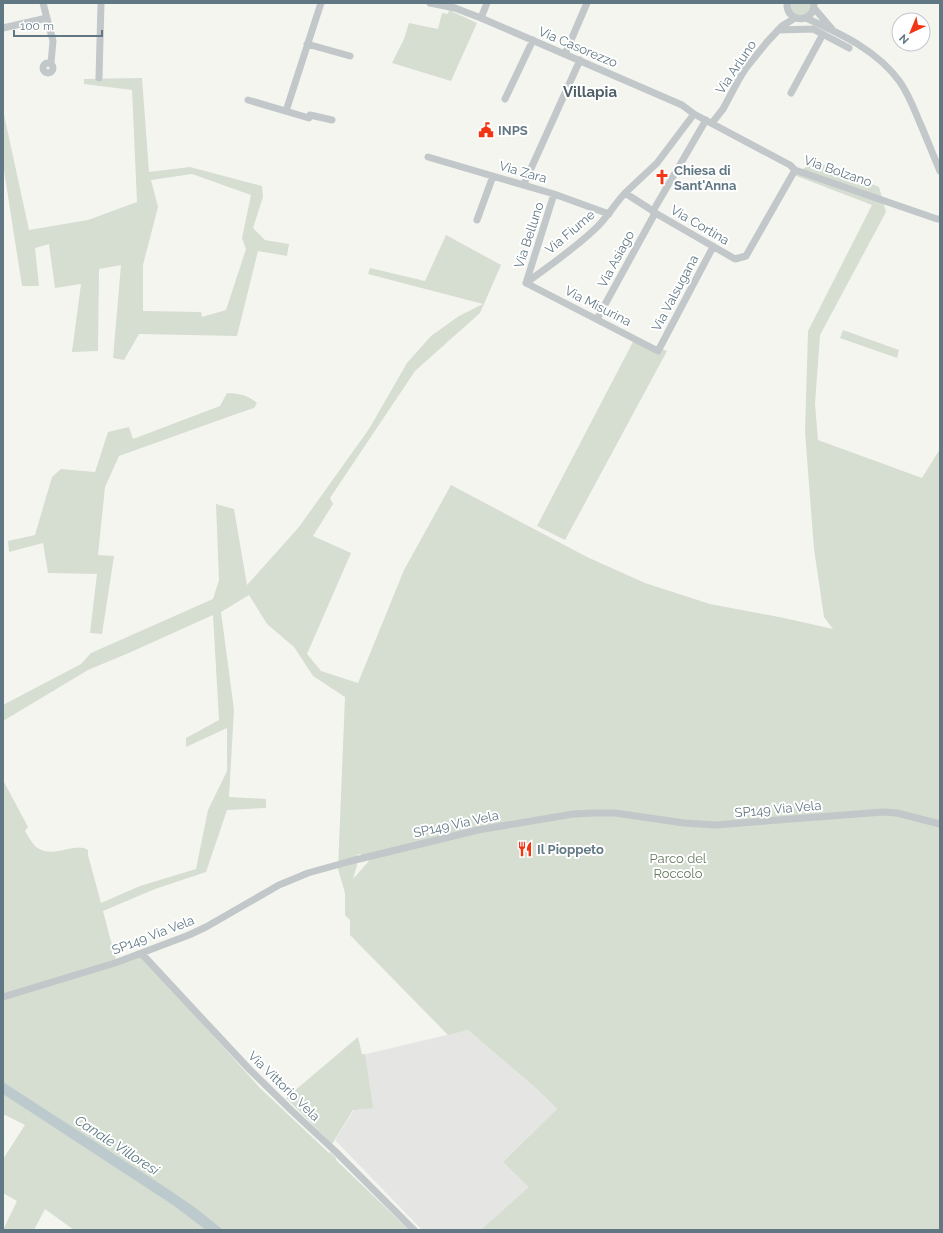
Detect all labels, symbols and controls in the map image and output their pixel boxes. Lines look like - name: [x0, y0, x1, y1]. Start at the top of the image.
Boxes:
- scale bar: [14, 12, 102, 38]
- north arrow: [891, 12, 931, 52]
- text: 100 m: [20, 19, 54, 33]
- street label: Via Casorezzo: [536, 24, 620, 70]
- text: N: [897, 31, 912, 46]
- street label: Via Arluno: [713, 37, 760, 97]
- district label: Villapia: [563, 83, 617, 101]
- public building icon: INPS: [477, 121, 495, 139]
- place label: INPS: [498, 123, 528, 138]
- street label: Via Bolzano: [802, 152, 874, 190]
- street label: Via Zara: [497, 158, 549, 186]
- place label: Chiesa di Sant'Anna: [674, 163, 737, 193]
- church icon: Chiesa di Sant'Anna: [653, 168, 671, 186]
- street label: Via Belluno: [511, 200, 547, 270]
- street label: Via Cortina: [668, 202, 732, 248]
- street label: Via Fiume: [542, 207, 598, 257]
- street label: Via Asiago: [595, 228, 637, 290]
- street label: Via Valsugana: [649, 252, 701, 334]
- street label: Via Misurina: [562, 283, 634, 329]
- street label: SP149 Via Vela: [734, 798, 822, 820]
- street label: SP149 Via Vela: [412, 808, 500, 840]
- restaurant icon: Il Pioppeto: [516, 840, 534, 858]
- place label: Il Pioppeto: [537, 842, 604, 857]
- park label: Parco del Roccolo: [650, 851, 707, 881]
- street label: SP149 Via Vela: [110, 912, 196, 958]
- street label: Via Vittorio Vela: [245, 1048, 323, 1124]
- water label: Canale Villoresi: [72, 1112, 163, 1179]

